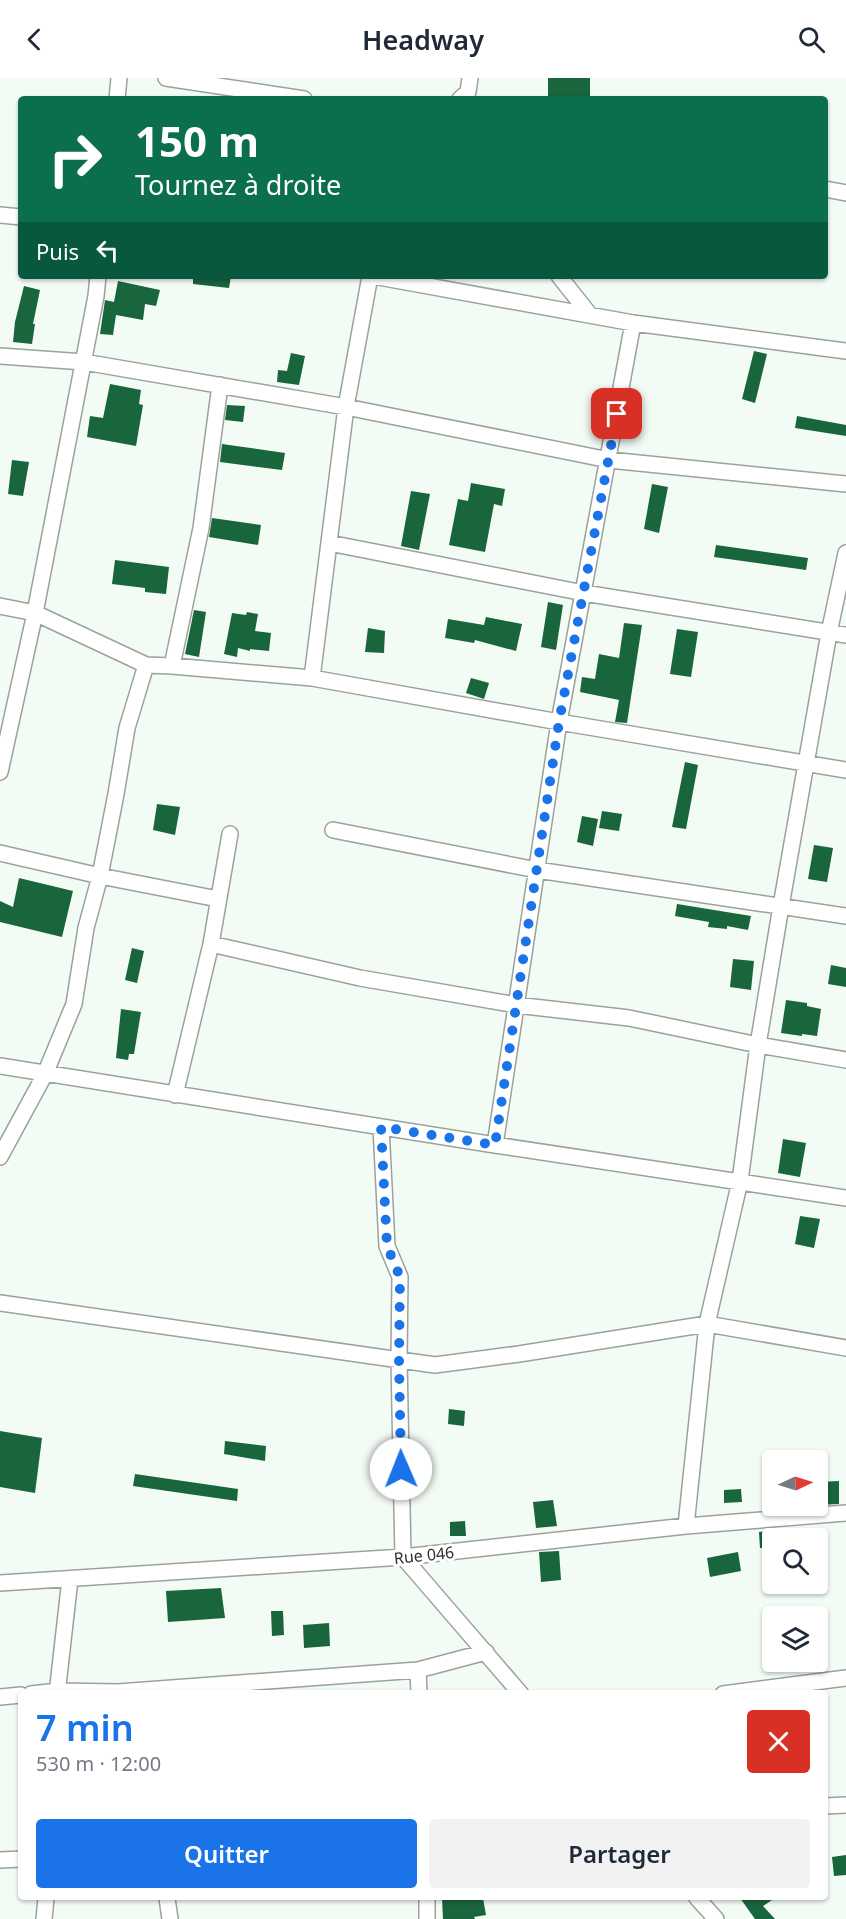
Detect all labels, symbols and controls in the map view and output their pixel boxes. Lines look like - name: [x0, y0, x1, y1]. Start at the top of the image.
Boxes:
- text: Headway: [362, 21, 484, 58]
- icon: back: [18, 23, 51, 56]
- icon: search: [795, 23, 828, 56]
- text: 150 m: [135, 112, 259, 169]
- icon: right: [36, 120, 114, 198]
- text: Tournez à droite: [135, 166, 341, 203]
- icon: left: [91, 234, 124, 267]
- text: Puis: [36, 236, 79, 266]
- pin: [591, 388, 642, 439]
- icon: arrive: [600, 397, 633, 430]
- position arrow: [369, 1437, 433, 1501]
- north arrow: [762, 1450, 828, 1516]
- map controls: [762, 1450, 828, 1672]
- button: search: [762, 1528, 828, 1594]
- street label: Rue 046: [393, 1541, 455, 1569]
- button: layers: [762, 1606, 828, 1672]
- text: 7 min: [36, 1703, 134, 1752]
- button: close: [747, 1710, 810, 1773]
- text: 530 m · 12:00: [36, 1750, 161, 1777]
- button: Quitter: [36, 1819, 417, 1888]
- button: Partager: [429, 1819, 810, 1888]

